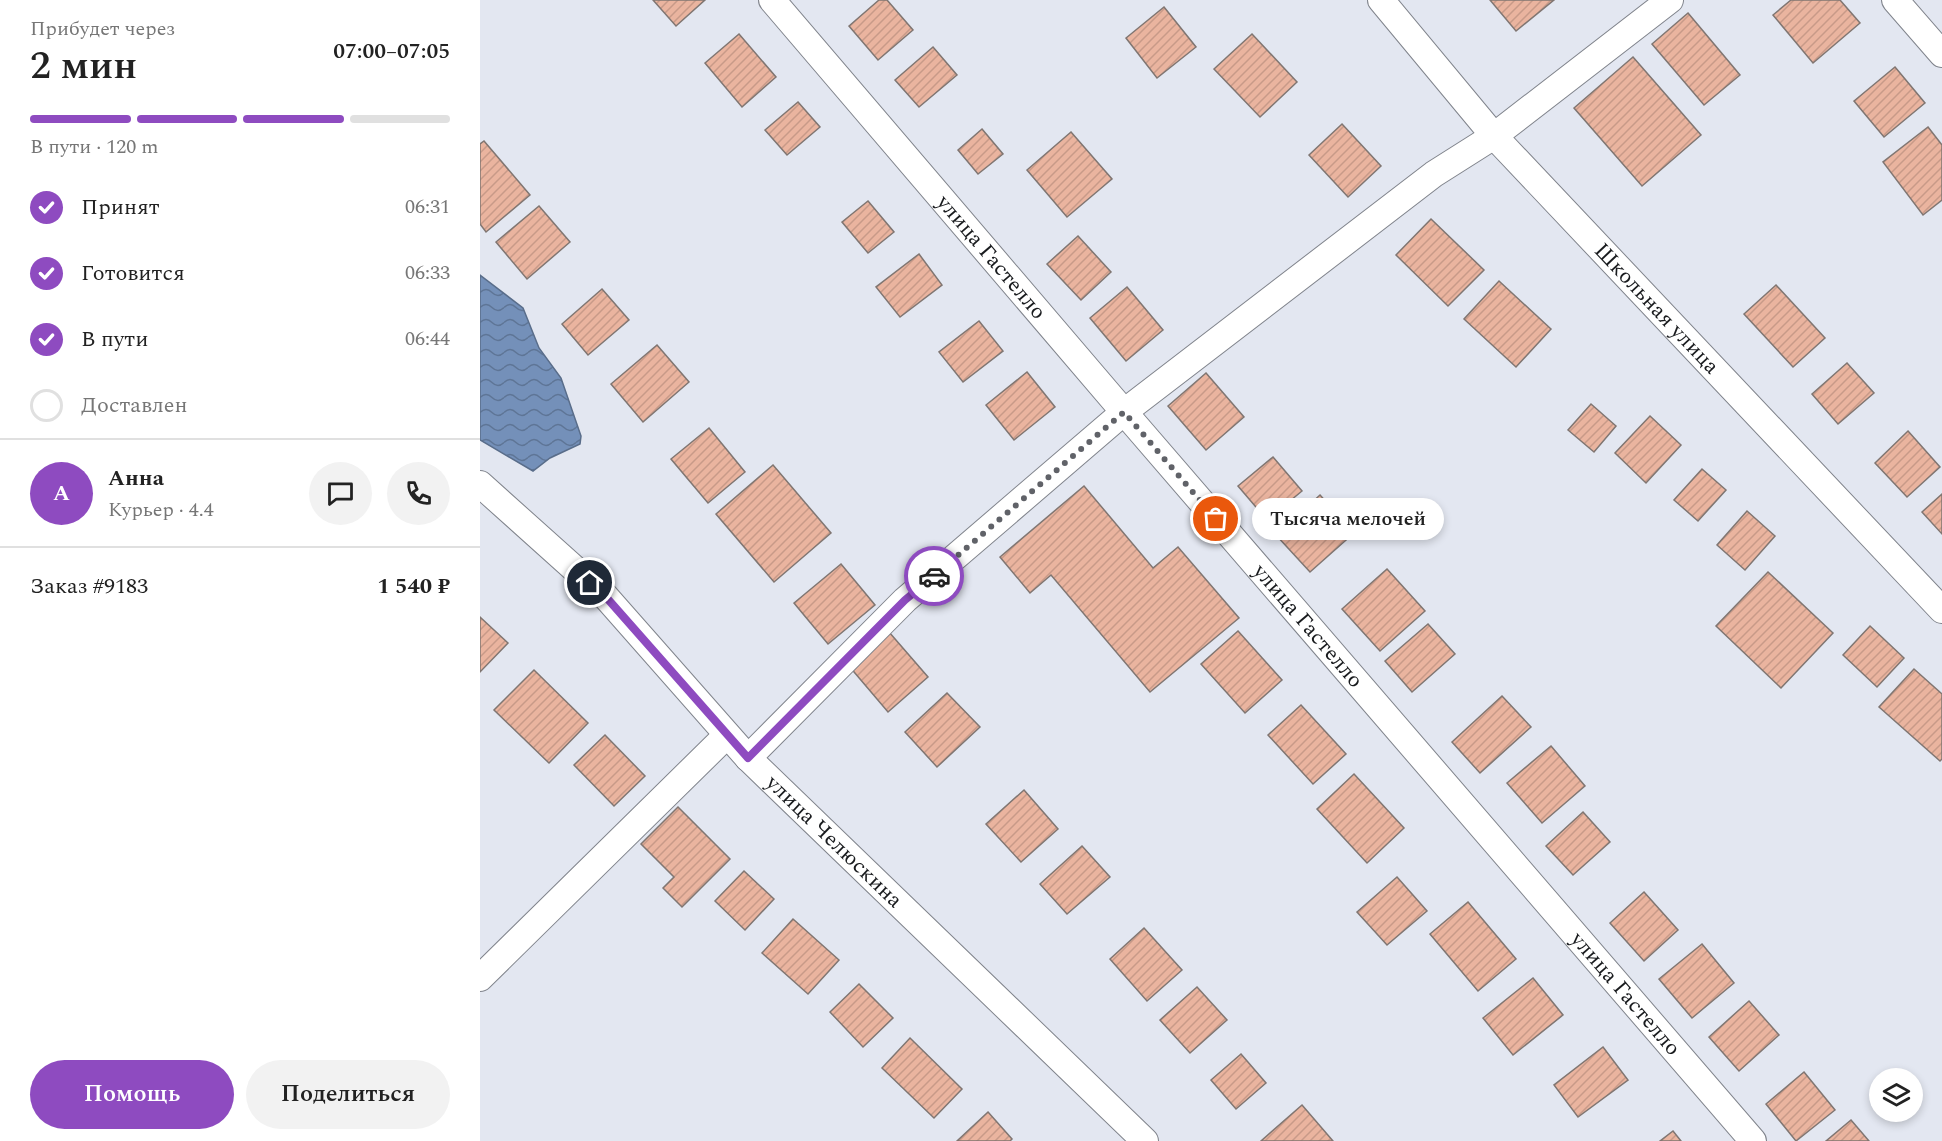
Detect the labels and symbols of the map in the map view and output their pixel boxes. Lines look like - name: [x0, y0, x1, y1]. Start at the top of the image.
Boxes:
- street label: улица Гастелло: [928, 187, 1054, 327]
- street label: Школьная улица: [1586, 235, 1728, 382]
- pin: [1190, 493, 1241, 544]
- callout: Тысяча мелочей: [1252, 498, 1444, 540]
- courier: [904, 546, 964, 606]
- street label: улица Гастелло: [1244, 555, 1371, 695]
- pin: [564, 557, 615, 608]
- street label: улица Челюскина: [758, 766, 911, 916]
- street label: улица Гастелло: [1562, 923, 1689, 1063]

